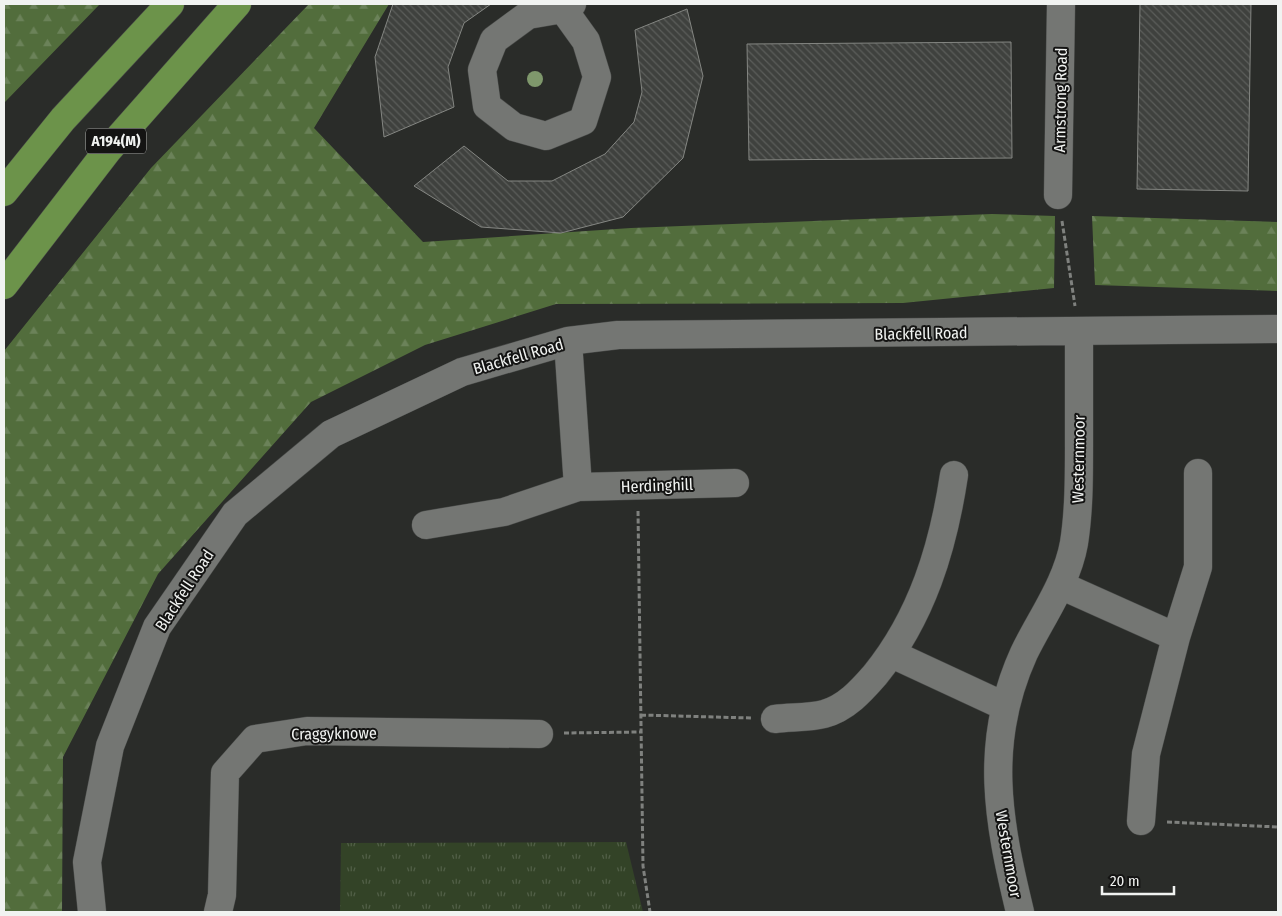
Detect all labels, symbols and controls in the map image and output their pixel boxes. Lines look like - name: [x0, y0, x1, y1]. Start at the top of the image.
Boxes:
- street label: Armstrong Road: [1050, 47, 1071, 153]
- road number: A194(M): [86, 128, 146, 154]
- street label: Blackfell Road: [874, 323, 968, 344]
- street label: Blackfell Road: [471, 335, 565, 378]
- street label: Westernmoor: [1068, 414, 1089, 503]
- street label: Herdinghill: [621, 475, 693, 496]
- street label: Blackfell Road: [151, 546, 218, 634]
- street label: Craggyknowe: [291, 723, 377, 744]
- street label: Westernmoor: [991, 809, 1026, 900]
- scale bar: [1102, 864, 1174, 896]
- text: 20 m: [1110, 872, 1140, 890]

